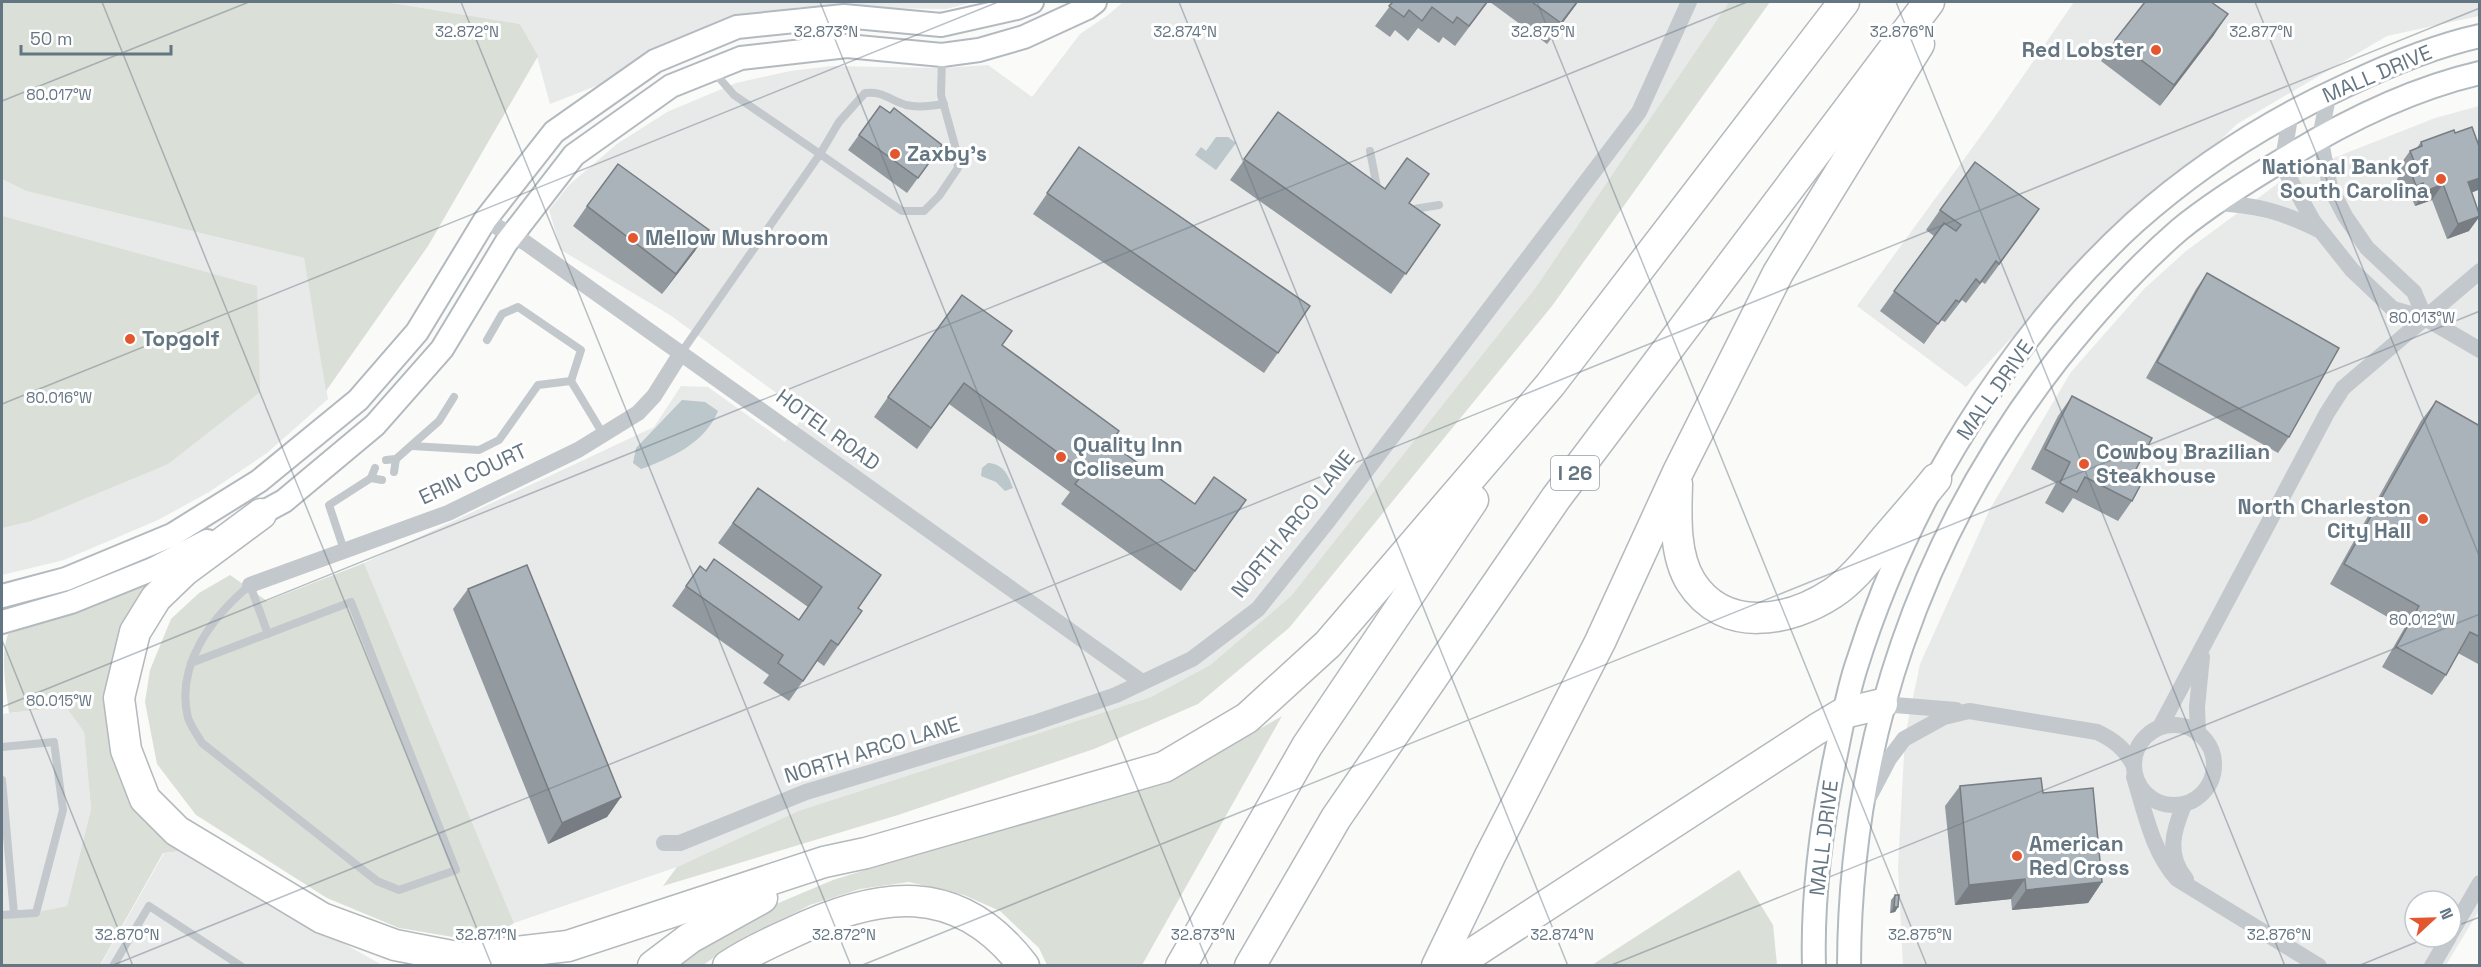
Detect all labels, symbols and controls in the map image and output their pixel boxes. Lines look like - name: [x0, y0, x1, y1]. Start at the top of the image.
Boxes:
- scale bar: [21, 18, 171, 56]
- text: 32.872°N: [435, 22, 499, 41]
- text: 32.873°N: [794, 22, 858, 41]
- text: 32.874°N: [1153, 22, 1217, 41]
- text: 32.875°N: [1511, 22, 1575, 41]
- text: 32.876°N: [1870, 22, 1934, 41]
- text: 32.877°N: [2229, 22, 2293, 41]
- text: 50 m: [30, 27, 72, 50]
- place label: Red Lobster: [2022, 36, 2144, 63]
- street label: MALL DRIVE: [2318, 38, 2436, 109]
- marker: Red Lobster: [2149, 43, 2163, 57]
- text: 80.017°W: [26, 85, 92, 104]
- place label: Zaxby's: [907, 140, 987, 167]
- marker: Zaxby's: [888, 147, 902, 161]
- place label: National Bank of South Carolina: [2262, 153, 2429, 204]
- marker: National Bank of South Carolina: [2434, 172, 2448, 186]
- place label: Mellow Mushroom: [645, 224, 828, 251]
- marker: Mellow Mushroom: [626, 231, 640, 245]
- text: 80.013°W: [2389, 308, 2455, 327]
- place label: Topgolf: [142, 325, 220, 352]
- marker: Topgolf: [123, 332, 137, 346]
- street label: MALL DRIVE: [1950, 334, 2039, 445]
- street label: HOTEL ROAD: [771, 383, 886, 476]
- text: 80.016°W: [26, 388, 92, 407]
- place label: Quality Inn Coliseum: [1073, 431, 1183, 482]
- street label: ERIN COURT: [414, 437, 531, 510]
- place label: Cowboy Brazilian Steakhouse: [2096, 438, 2270, 489]
- street label: NORTH ARCO LANE: [1225, 444, 1360, 603]
- marker: Quality Inn Coliseum: [1054, 450, 1068, 464]
- road number: I 26: [1551, 456, 1599, 490]
- marker: Cowboy Brazilian Steakhouse: [2077, 457, 2091, 471]
- place label: North Charleston City Hall: [2238, 493, 2411, 544]
- marker: North Charleston City Hall: [2416, 512, 2430, 526]
- text: 80.012°W: [2389, 610, 2455, 629]
- text: 80.015°W: [26, 691, 92, 710]
- street label: NORTH ARCO LANE: [781, 710, 963, 789]
- street label: MALL DRIVE: [1803, 779, 1844, 897]
- place label: American Red Cross: [2029, 830, 2129, 881]
- marker: American Red Cross: [2010, 849, 2024, 863]
- north arrow: [2403, 889, 2463, 949]
- text: N: [2435, 905, 2458, 922]
- text: 32.870°N: [95, 925, 159, 944]
- text: 32.871°N: [455, 925, 517, 944]
- text: 32.872°N: [812, 925, 876, 944]
- text: 32.873°N: [1171, 925, 1235, 944]
- text: 32.874°N: [1530, 925, 1594, 944]
- text: 32.875°N: [1888, 925, 1952, 944]
- text: 32.876°N: [2247, 925, 2311, 944]

